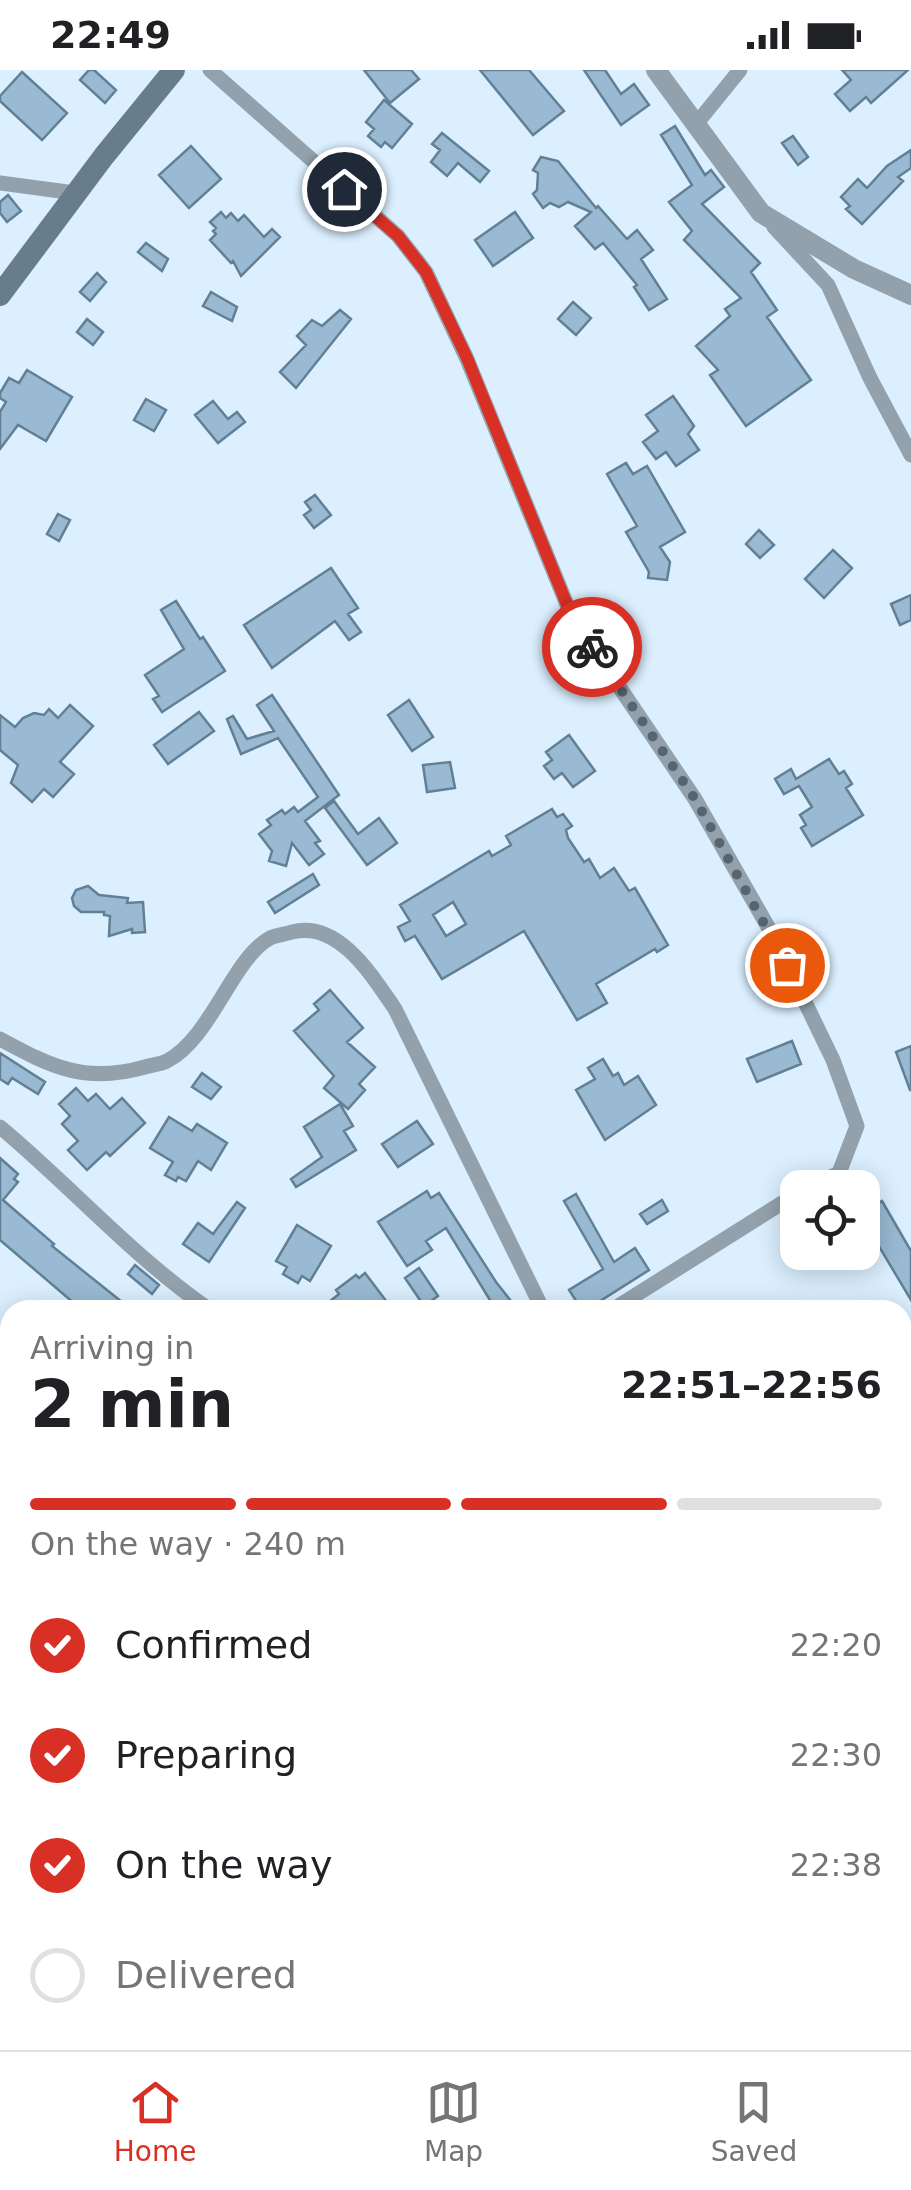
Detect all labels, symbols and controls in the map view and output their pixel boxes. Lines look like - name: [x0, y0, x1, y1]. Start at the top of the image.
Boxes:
- text: 22:49: [50, 13, 171, 57]
- pin: [302, 147, 387, 232]
- icon: home: [317, 162, 372, 217]
- courier: [542, 597, 642, 697]
- icon: bike: [565, 620, 620, 675]
- pin: [745, 923, 830, 1008]
- icon: bag: [760, 938, 815, 993]
- map controls: [780, 1170, 880, 1270]
- button: locate: [780, 1170, 880, 1270]
- text: Arriving in: [30, 1329, 194, 1367]
- text: 22:51–22:56: [621, 1363, 882, 1407]
- text: 2 min: [30, 1367, 234, 1442]
- text: On the way · 240 m: [30, 1525, 346, 1563]
- icon: check: [30, 1618, 85, 1673]
- text: Confirmed: [115, 1623, 312, 1667]
- text: 22:20: [790, 1626, 882, 1664]
- icon: check: [30, 1728, 85, 1783]
- text: Preparing: [115, 1733, 297, 1777]
- text: 22:30: [790, 1736, 882, 1774]
- icon: check: [30, 1838, 85, 1893]
- text: On the way: [115, 1843, 332, 1887]
- text: 22:38: [790, 1846, 882, 1884]
- text: Delivered: [115, 1953, 297, 1997]
- tab: Home: [114, 2075, 196, 2168]
- tab: Map: [424, 2075, 483, 2168]
- tab: Saved: [711, 2075, 797, 2168]

